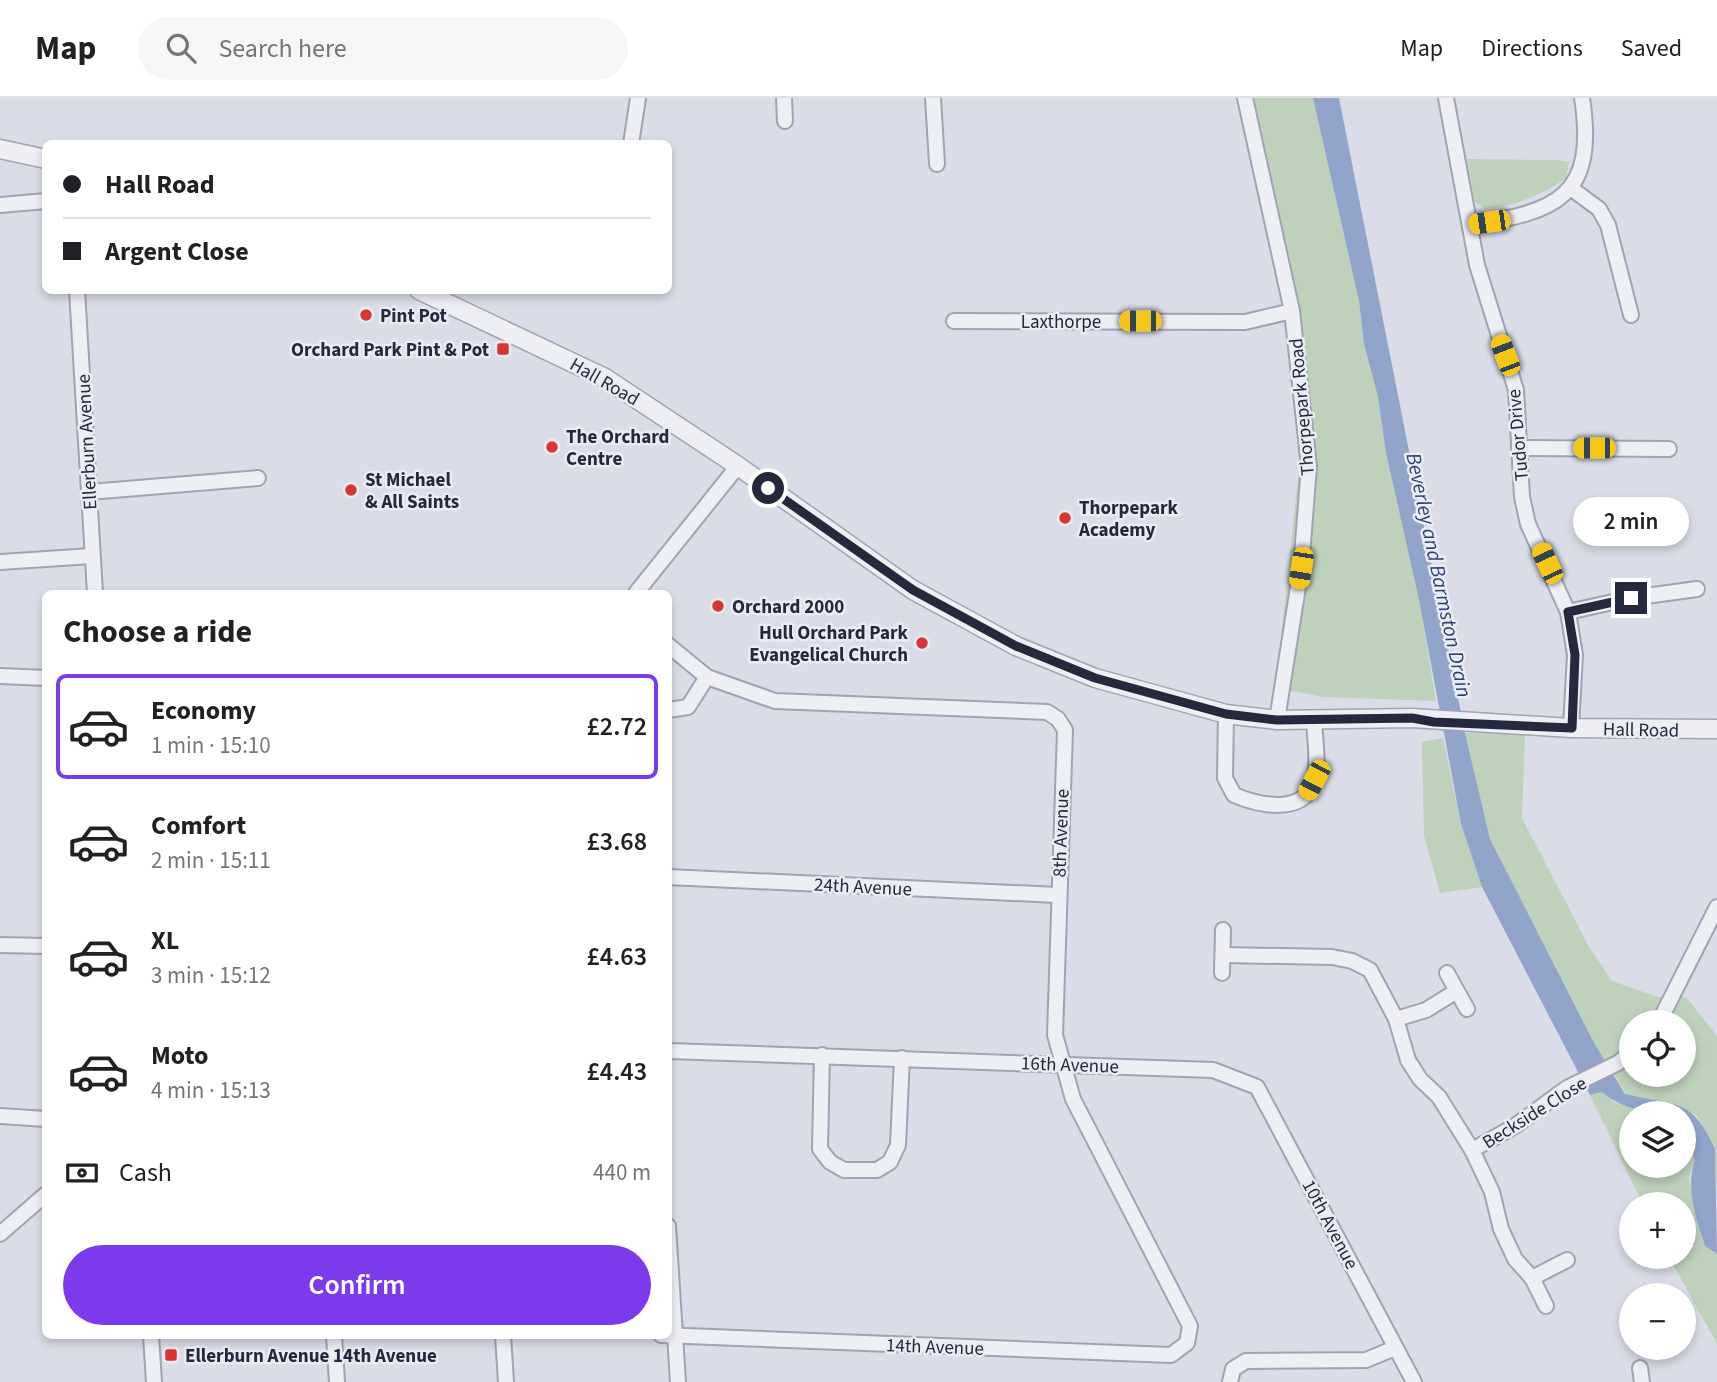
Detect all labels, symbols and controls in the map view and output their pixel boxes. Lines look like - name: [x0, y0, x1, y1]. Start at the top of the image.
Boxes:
- search box: [138, 17, 628, 80]
- text: Map: [35, 25, 96, 72]
- icon: search: [162, 29, 200, 67]
- text: Search here: [218, 30, 347, 67]
- text: Map: [1400, 31, 1443, 66]
- text: Directions: [1481, 31, 1583, 66]
- text: Saved: [1621, 31, 1682, 66]
- text: Hall Road: [105, 166, 215, 203]
- car: [1467, 209, 1512, 235]
- text: Argent Close: [105, 233, 249, 270]
- place label: Pint Pot: [380, 303, 447, 330]
- marker: Pint Pot: [358, 307, 374, 323]
- street label: Laxthorpe: [1021, 309, 1101, 336]
- car: [1120, 311, 1162, 332]
- car: [1488, 332, 1523, 378]
- place label: Orchard Park Pint & Pot: [291, 337, 489, 364]
- street label: Thorpepark Road: [1283, 337, 1322, 477]
- marker: Orchard Park Pint & Pot: [495, 341, 511, 357]
- street label: Hall Road: [564, 352, 644, 413]
- street label: Ellerburn Avenue: [70, 373, 105, 510]
- street label: Tudor Drive: [1501, 388, 1536, 482]
- place label: The Orchard Centre: [566, 424, 669, 473]
- car: [1574, 438, 1616, 459]
- marker: The Orchard Centre: [544, 439, 560, 455]
- water label: Beverley and Barmston Drain: [1398, 450, 1480, 700]
- place label: St Michael & All Saints: [365, 467, 459, 516]
- route start: [752, 472, 784, 504]
- marker: St Michael & All Saints: [343, 482, 359, 498]
- place label: Thorpepark Academy: [1078, 495, 1179, 544]
- callout: 2 min: [1573, 496, 1689, 546]
- text: 2 min: [1604, 505, 1658, 538]
- marker: Thorpepark Academy: [1057, 510, 1073, 526]
- car: [1529, 540, 1566, 586]
- car: [1288, 546, 1315, 590]
- route end: [1615, 582, 1647, 614]
- place label: Orchard 2000: [732, 594, 844, 621]
- marker: Orchard 2000: [710, 598, 726, 614]
- text: Choose a ride: [63, 609, 252, 655]
- place label: Hull Orchard Park Evangelical Church: [749, 620, 909, 669]
- marker: Hull Orchard Park Evangelical Church: [914, 635, 930, 651]
- text: Economy: [151, 692, 256, 729]
- icon: car: [67, 695, 130, 758]
- text: £2.72: [586, 708, 647, 745]
- street label: Hall Road: [1603, 716, 1679, 745]
- text: 1 min · 15:10: [151, 729, 271, 762]
- car: [1295, 757, 1334, 803]
- street label: 8th Avenue: [1046, 788, 1077, 878]
- text: Comfort: [151, 807, 246, 844]
- icon: car: [67, 810, 130, 873]
- text: £3.68: [586, 823, 647, 860]
- text: 2 min · 15:11: [151, 844, 271, 877]
- street label: 24th Avenue: [813, 871, 913, 904]
- text: XL: [151, 922, 179, 959]
- icon: car: [67, 925, 130, 988]
- text: £4.63: [586, 938, 647, 975]
- text: 3 min · 15:12: [151, 959, 271, 992]
- map controls: [1619, 1010, 1696, 1360]
- button: locate: [1619, 1010, 1696, 1087]
- text: Moto: [151, 1037, 208, 1074]
- icon: car: [67, 1040, 130, 1103]
- street label: 16th Avenue: [1020, 1050, 1119, 1081]
- text: £4.43: [586, 1053, 647, 1090]
- street label: Beckside Close: [1477, 1070, 1592, 1156]
- text: 4 min · 15:13: [151, 1074, 271, 1107]
- button: layers: [1619, 1101, 1696, 1178]
- icon: cash: [63, 1154, 101, 1192]
- text: Cash: [119, 1154, 172, 1191]
- text: 440 m: [593, 1156, 651, 1189]
- street label: 10th Avenue: [1295, 1175, 1365, 1274]
- button: +: [1619, 1192, 1696, 1269]
- button: Confirm: [63, 1245, 651, 1325]
- button: −: [1619, 1283, 1696, 1360]
- street label: 14th Avenue: [885, 1332, 984, 1363]
- place label: Ellerburn Avenue 14th Avenue: [185, 1343, 437, 1370]
- marker: Ellerburn Avenue 14th Avenue: [163, 1347, 179, 1363]

